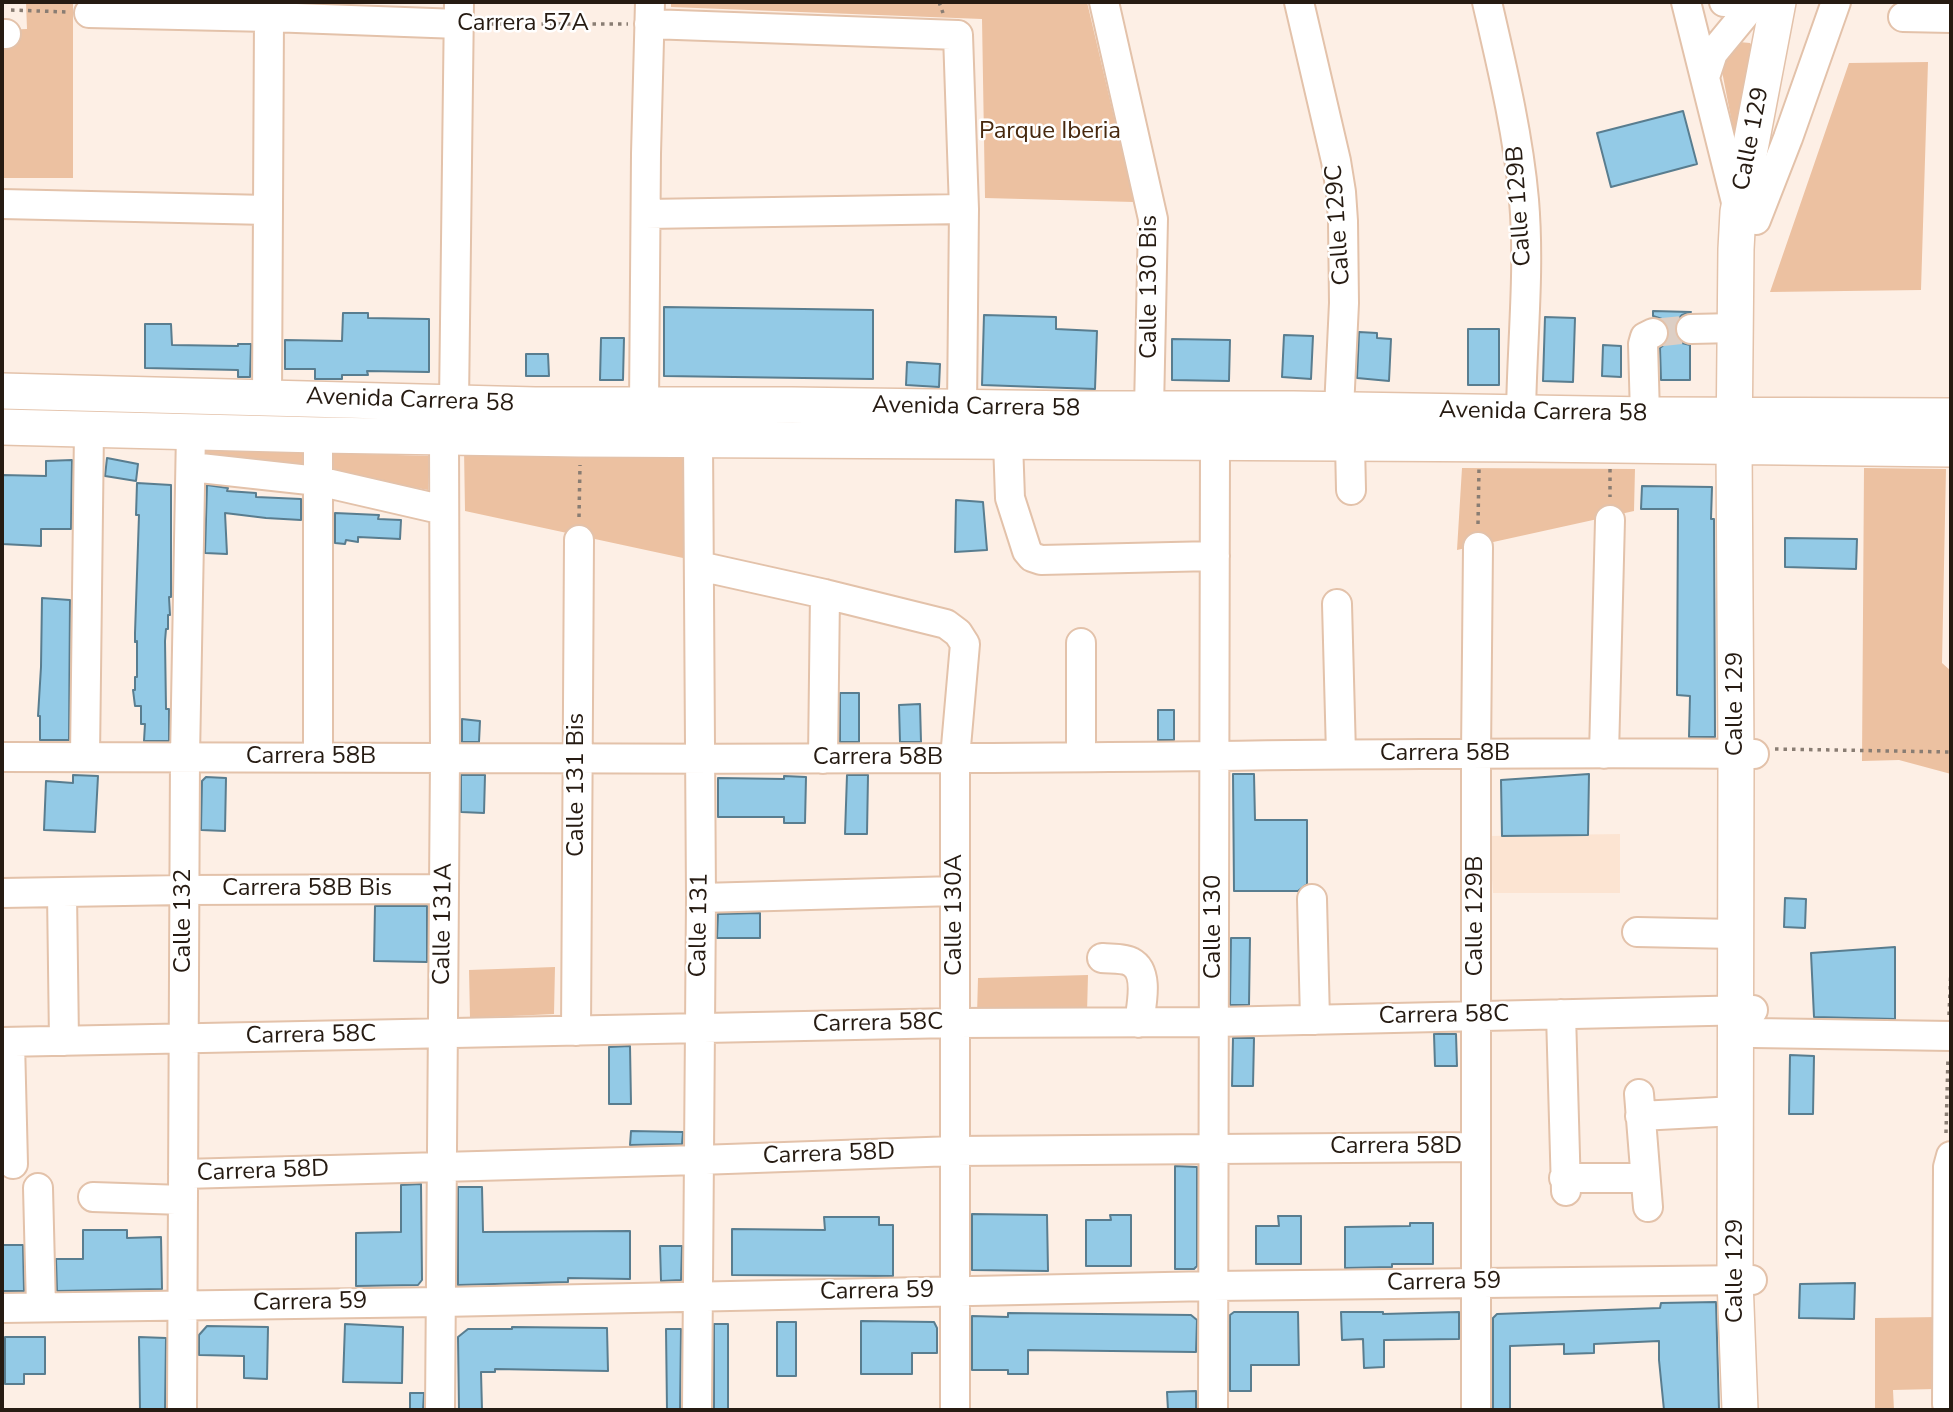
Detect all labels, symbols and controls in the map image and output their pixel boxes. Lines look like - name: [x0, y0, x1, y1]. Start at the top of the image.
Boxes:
- street label: Carrera 57A: [457, 10, 589, 38]
- street label: Calle 129: [1728, 85, 1776, 193]
- park label: Parque Iberia: [979, 118, 1121, 146]
- street label: Calle 129B: [1501, 145, 1539, 267]
- street label: Calle 129C: [1320, 164, 1358, 286]
- street label: Calle 130 Bis: [1136, 215, 1164, 359]
- street label: Avenida Carrera 58: [305, 383, 515, 419]
- street label: Avenida Carrera 58: [872, 392, 1080, 424]
- street label: Avenida Carrera 58: [1439, 397, 1647, 429]
- street label: Calle 129: [1722, 652, 1750, 756]
- street label: Calle 131 Bis: [563, 713, 591, 857]
- street label: Carrera 58B: [1380, 740, 1510, 768]
- street label: Carrera 58B: [246, 743, 376, 771]
- street label: Carrera 58B: [813, 744, 943, 772]
- street label: Calle 130A: [941, 854, 969, 976]
- street label: Calle 129B: [1462, 856, 1490, 976]
- street label: Calle 131A: [429, 863, 459, 985]
- street label: Calle 132: [170, 869, 198, 973]
- street label: Calle 131: [685, 872, 715, 978]
- street label: Carrera 58B Bis: [222, 875, 392, 903]
- street label: Calle 130: [1200, 875, 1228, 979]
- street label: Carrera 58C: [1378, 1000, 1510, 1032]
- street label: Carrera 58C: [812, 1008, 944, 1040]
- street label: Carrera 58C: [245, 1020, 377, 1052]
- street label: Carrera 58D: [1330, 1133, 1462, 1161]
- street label: Carrera 58D: [762, 1138, 896, 1172]
- street label: Carrera 58D: [196, 1155, 330, 1189]
- street label: Calle 129: [1722, 1219, 1750, 1323]
- street label: Carrera 59: [1387, 1268, 1501, 1298]
- street label: Carrera 59: [820, 1277, 934, 1307]
- street label: Carrera 59: [253, 1288, 367, 1318]

